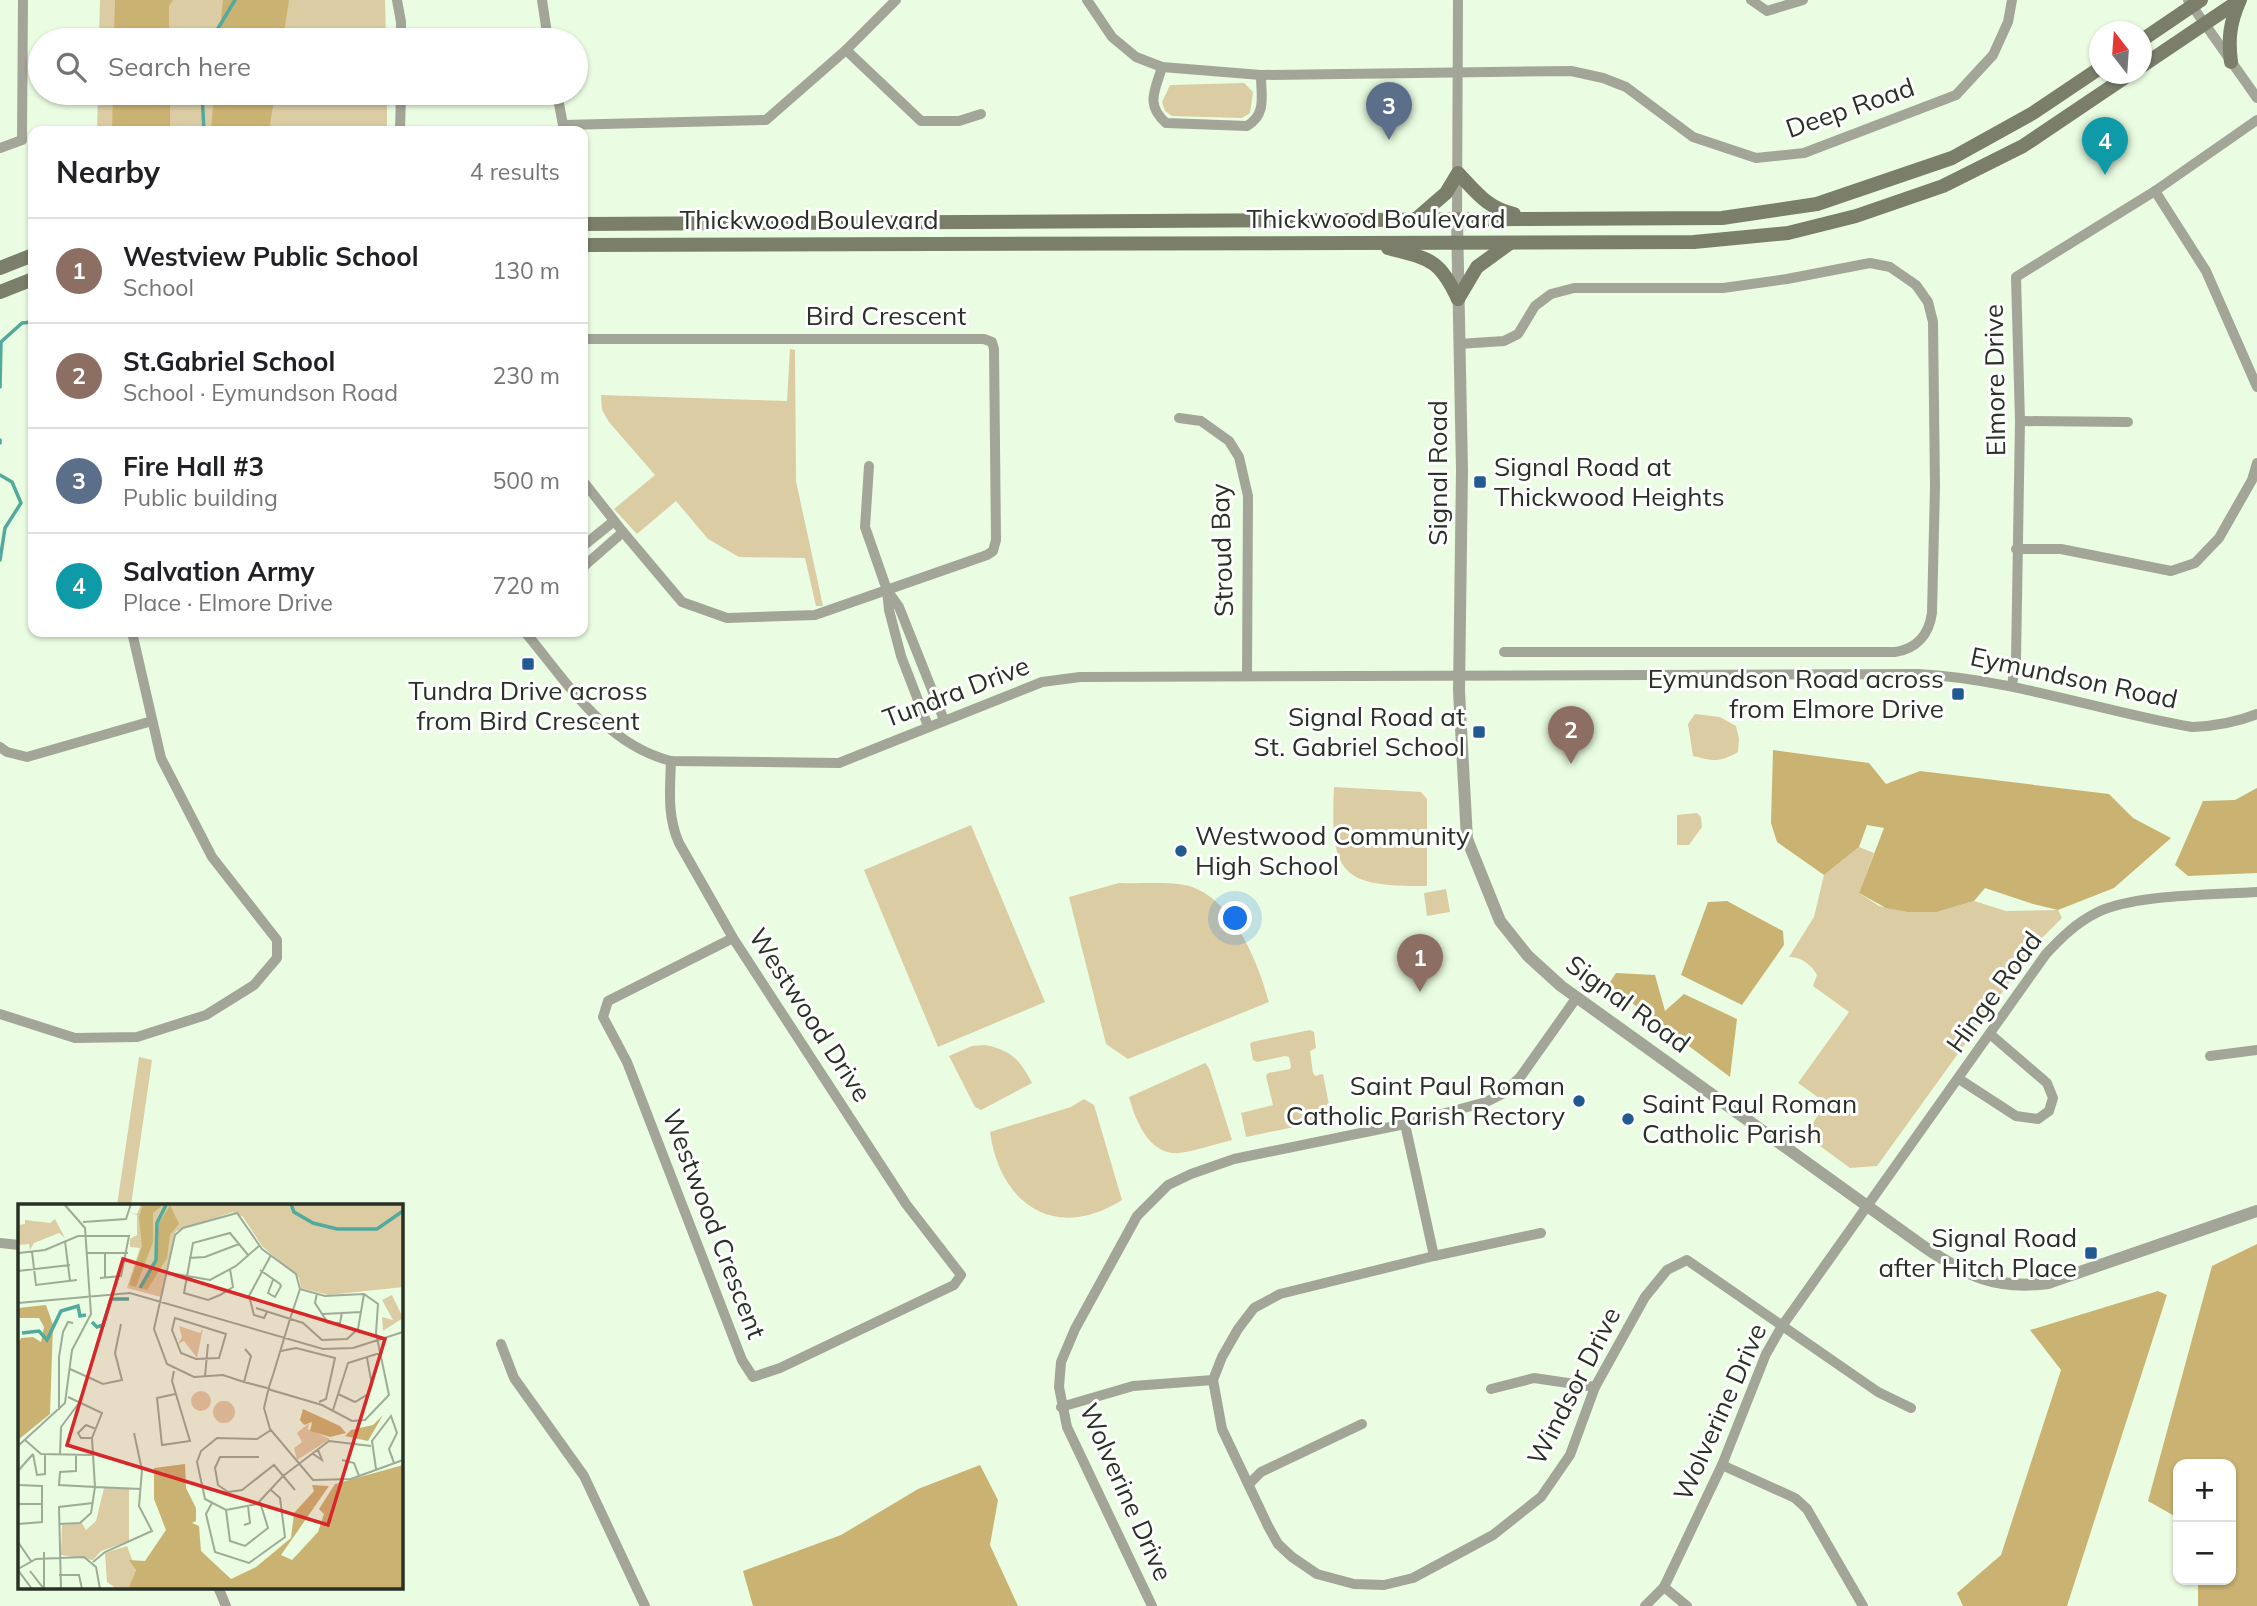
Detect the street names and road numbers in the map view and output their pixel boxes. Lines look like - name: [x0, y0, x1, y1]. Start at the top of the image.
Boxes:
- street label: Deep Road: [1781, 70, 1918, 145]
- street label: Thickwood Boulevard: [1246, 202, 1506, 235]
- street label: Thickwood Boulevard: [679, 203, 939, 236]
- street label: Bird Crescent: [806, 299, 966, 332]
- street label: Elmore Drive: [1977, 304, 2012, 456]
- street label: Signal Road: [1421, 400, 1454, 546]
- street label: Stroud Bay: [1203, 482, 1240, 617]
- street label: Eymundson Road: [1967, 639, 2181, 716]
- street label: Tundra Drive: [878, 649, 1034, 735]
- street label: Westwood Drive: [742, 922, 879, 1108]
- street label: Hinge Road: [1939, 925, 2049, 1059]
- street label: Signal Road: [1560, 947, 1697, 1060]
- street label: Westwood Crescent: [655, 1104, 773, 1343]
- street label: Windsor Drive: [1520, 1301, 1627, 1470]
- street label: Wolverine Drive: [1666, 1318, 1773, 1506]
- street label: Wolverine Drive: [1073, 1398, 1180, 1586]

